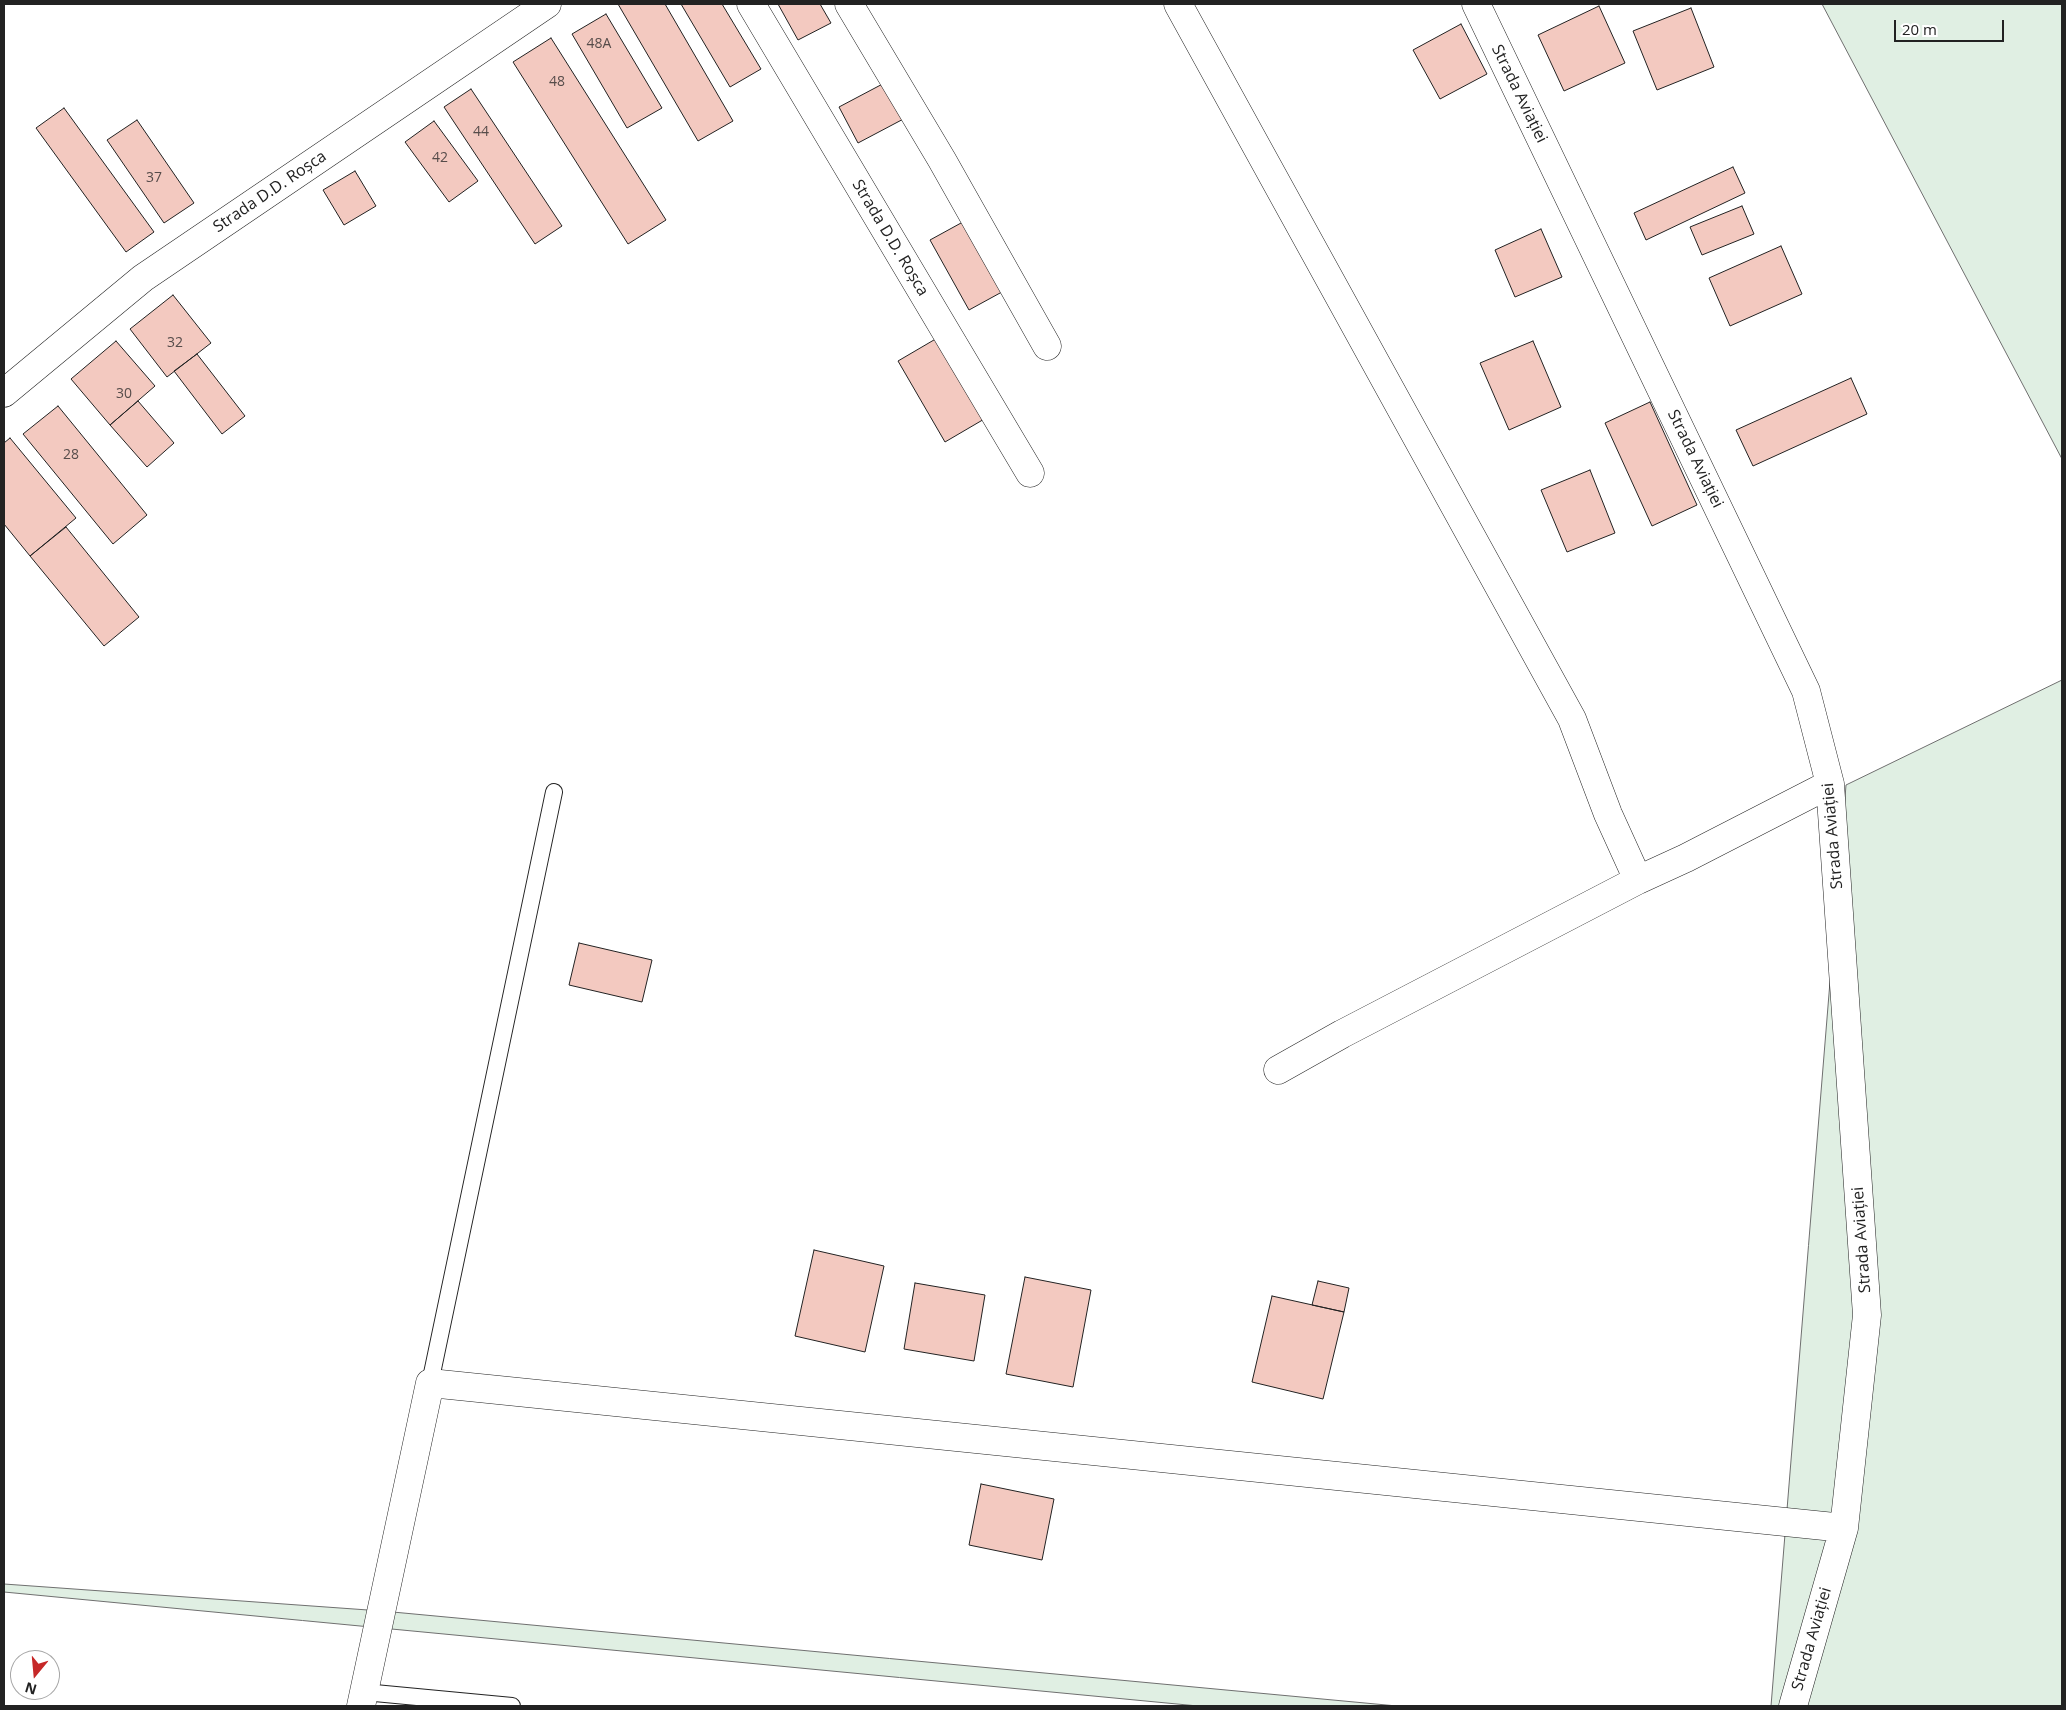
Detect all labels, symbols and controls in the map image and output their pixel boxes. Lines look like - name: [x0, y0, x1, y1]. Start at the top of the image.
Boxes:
- scale bar: [1896, 10, 2006, 42]
- text: 20 m: [1902, 19, 1937, 39]
- house number: 48A: [587, 36, 611, 52]
- street label: Strada Aviației: [1487, 42, 1551, 146]
- house number: 48: [549, 74, 565, 90]
- house number: 44: [473, 124, 489, 140]
- street label: Strada D.D. Roșca: [210, 147, 330, 237]
- house number: 42: [432, 150, 448, 166]
- house number: 37: [146, 170, 162, 186]
- street label: Strada D.D. Roșca: [848, 176, 932, 300]
- house number: 32: [167, 335, 183, 351]
- house number: 30: [116, 386, 132, 402]
- street label: Strada Aviației: [1663, 407, 1727, 511]
- house number: 28: [63, 447, 79, 463]
- street label: Strada Aviației: [1819, 782, 1847, 890]
- street label: Strada Aviației: [1849, 1186, 1875, 1294]
- street label: Strada Aviației: [1788, 1585, 1836, 1693]
- north arrow: [10, 1650, 60, 1700]
- text: N: [23, 1678, 39, 1700]

